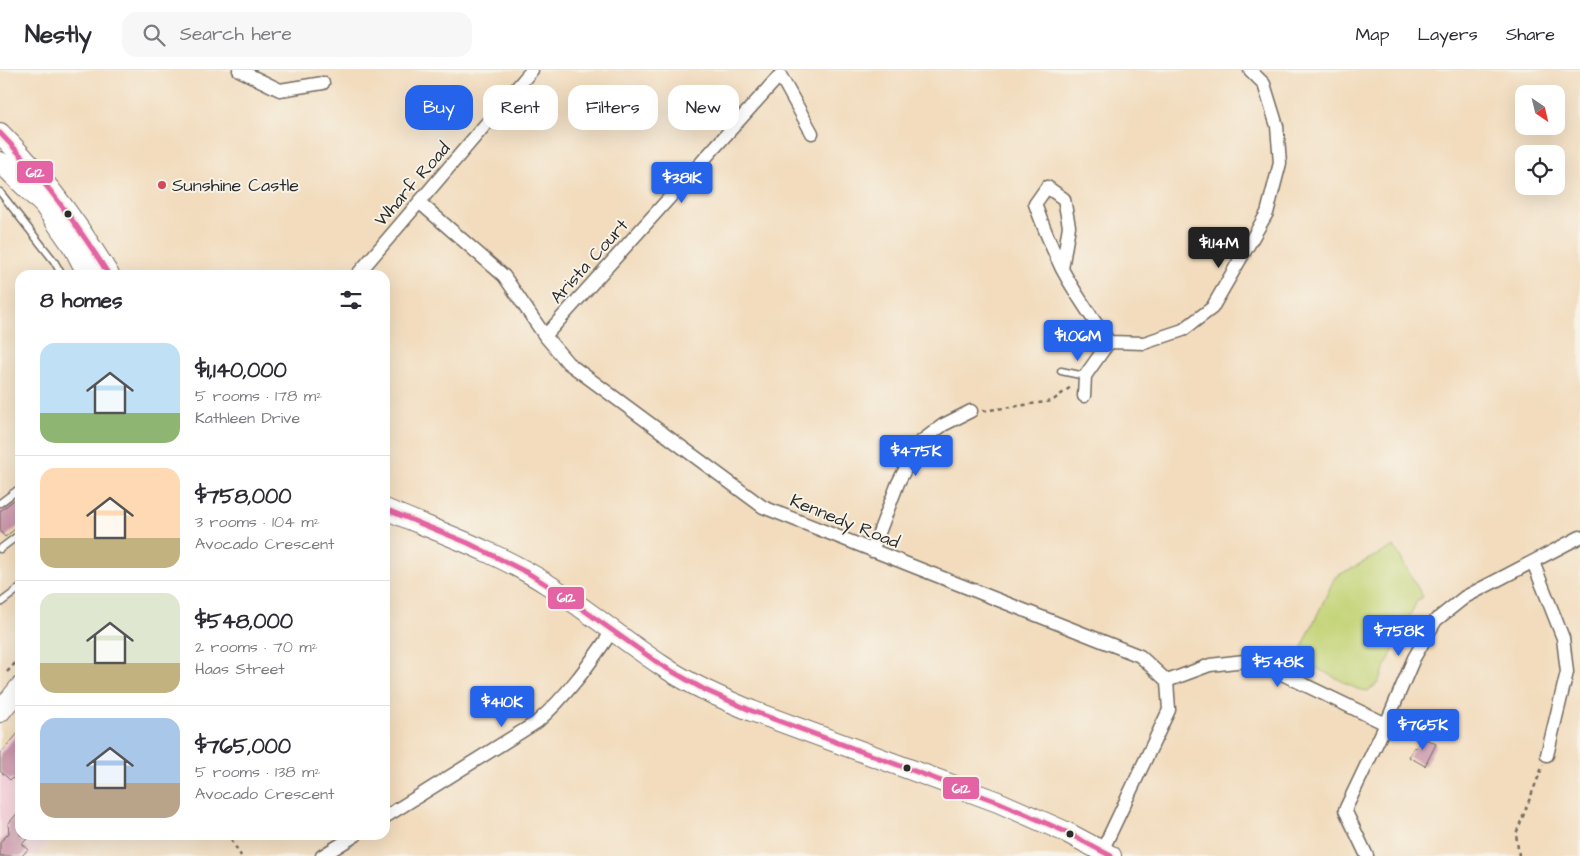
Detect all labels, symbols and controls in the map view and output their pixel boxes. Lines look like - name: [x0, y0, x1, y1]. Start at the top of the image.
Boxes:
- search box: [122, 12, 472, 57]
- text: Nestly: [25, 18, 92, 52]
- icon: search: [140, 21, 168, 49]
- text: Search here: [180, 21, 292, 48]
- text: Map: [1355, 22, 1389, 47]
- text: Layers: [1417, 22, 1478, 47]
- text: Share: [1506, 22, 1555, 47]
- chip: Buy: [405, 85, 473, 130]
- chip: Rent: [483, 85, 558, 130]
- chip: Filters: [568, 85, 658, 130]
- chip: New: [668, 85, 739, 130]
- north arrow: [1515, 85, 1565, 135]
- map controls: [1515, 85, 1565, 195]
- street label: Wharf Road: [369, 137, 456, 232]
- button: locate: [1515, 145, 1565, 195]
- line badge: 612: [16, 160, 54, 184]
- pin: $381K: [647, 162, 717, 204]
- text: 612: [26, 163, 45, 183]
- text: $381K: [662, 167, 702, 189]
- place label: Sunshine Castle: [172, 173, 299, 198]
- marker: Sunshine Castle: [156, 179, 168, 191]
- unlabelled marker: [63, 209, 73, 219]
- street label: Arista Court: [545, 213, 635, 309]
- pin: $1.14M: [1178, 226, 1260, 269]
- text: $1.14M: [1199, 232, 1239, 254]
- text: 8 homes: [40, 286, 122, 315]
- icon: filters: [337, 286, 365, 314]
- pin: $1.06M: [1037, 320, 1119, 362]
- text: $1.06M: [1055, 325, 1101, 347]
- text: $1,140,000: [195, 356, 287, 385]
- icon: home: [80, 363, 140, 423]
- text: 5 rooms · 178 m²: [195, 385, 322, 407]
- text: Kathleen Drive: [195, 407, 300, 429]
- pin: $475K: [881, 434, 951, 477]
- text: $475K: [891, 440, 941, 462]
- text: $758,000: [195, 482, 292, 511]
- icon: home: [80, 488, 140, 548]
- street label: Kennedy Road: [786, 488, 903, 556]
- text: 3 rooms · 104 m²: [195, 511, 320, 533]
- text: Avocado Crescent: [195, 533, 335, 555]
- line badge: 612: [547, 586, 585, 610]
- text: 612: [557, 588, 576, 608]
- text: $548,000: [195, 607, 293, 636]
- icon: home: [80, 613, 140, 673]
- pin: $758K: [1364, 614, 1434, 657]
- text: $758K: [1374, 620, 1424, 642]
- text: 2 rooms · 70 m²: [195, 636, 318, 658]
- pin: $548K: [1243, 646, 1313, 688]
- text: $548K: [1252, 651, 1304, 673]
- text: Haas Street: [195, 658, 285, 680]
- pin: $410K: [467, 686, 537, 728]
- text: $410K: [481, 691, 523, 713]
- pin: $765K: [1388, 708, 1458, 751]
- text: $765K: [1398, 714, 1448, 736]
- text: $765,000: [195, 732, 291, 761]
- icon: home: [80, 738, 140, 798]
- text: 5 rooms · 138 m²: [195, 761, 321, 783]
- unlabelled marker: [902, 763, 912, 773]
- line badge: 612: [942, 776, 980, 800]
- text: 612: [952, 779, 971, 799]
- text: Avocado Crescent: [195, 783, 335, 805]
- unlabelled marker: [1065, 829, 1075, 839]

